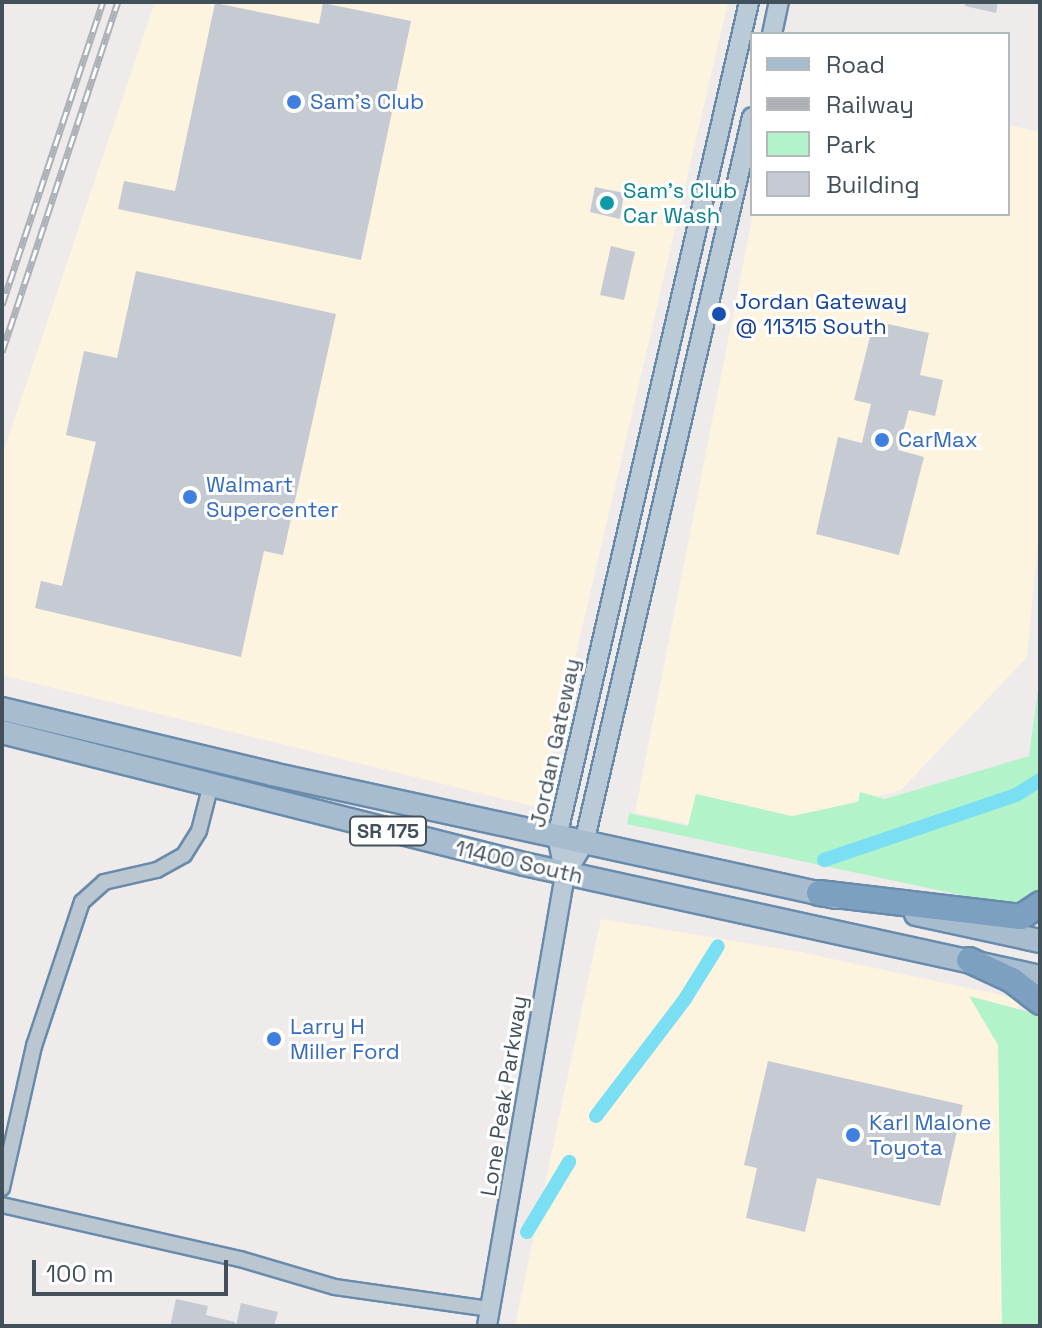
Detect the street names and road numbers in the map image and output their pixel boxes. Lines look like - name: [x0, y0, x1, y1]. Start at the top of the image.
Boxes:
- street label: Jordan Gateway: [524, 656, 586, 830]
- road number: SR 175: [348, 815, 428, 847]
- street label: 11400 South: [453, 834, 585, 890]
- street label: Lone Peak Parkway: [475, 994, 533, 1198]

